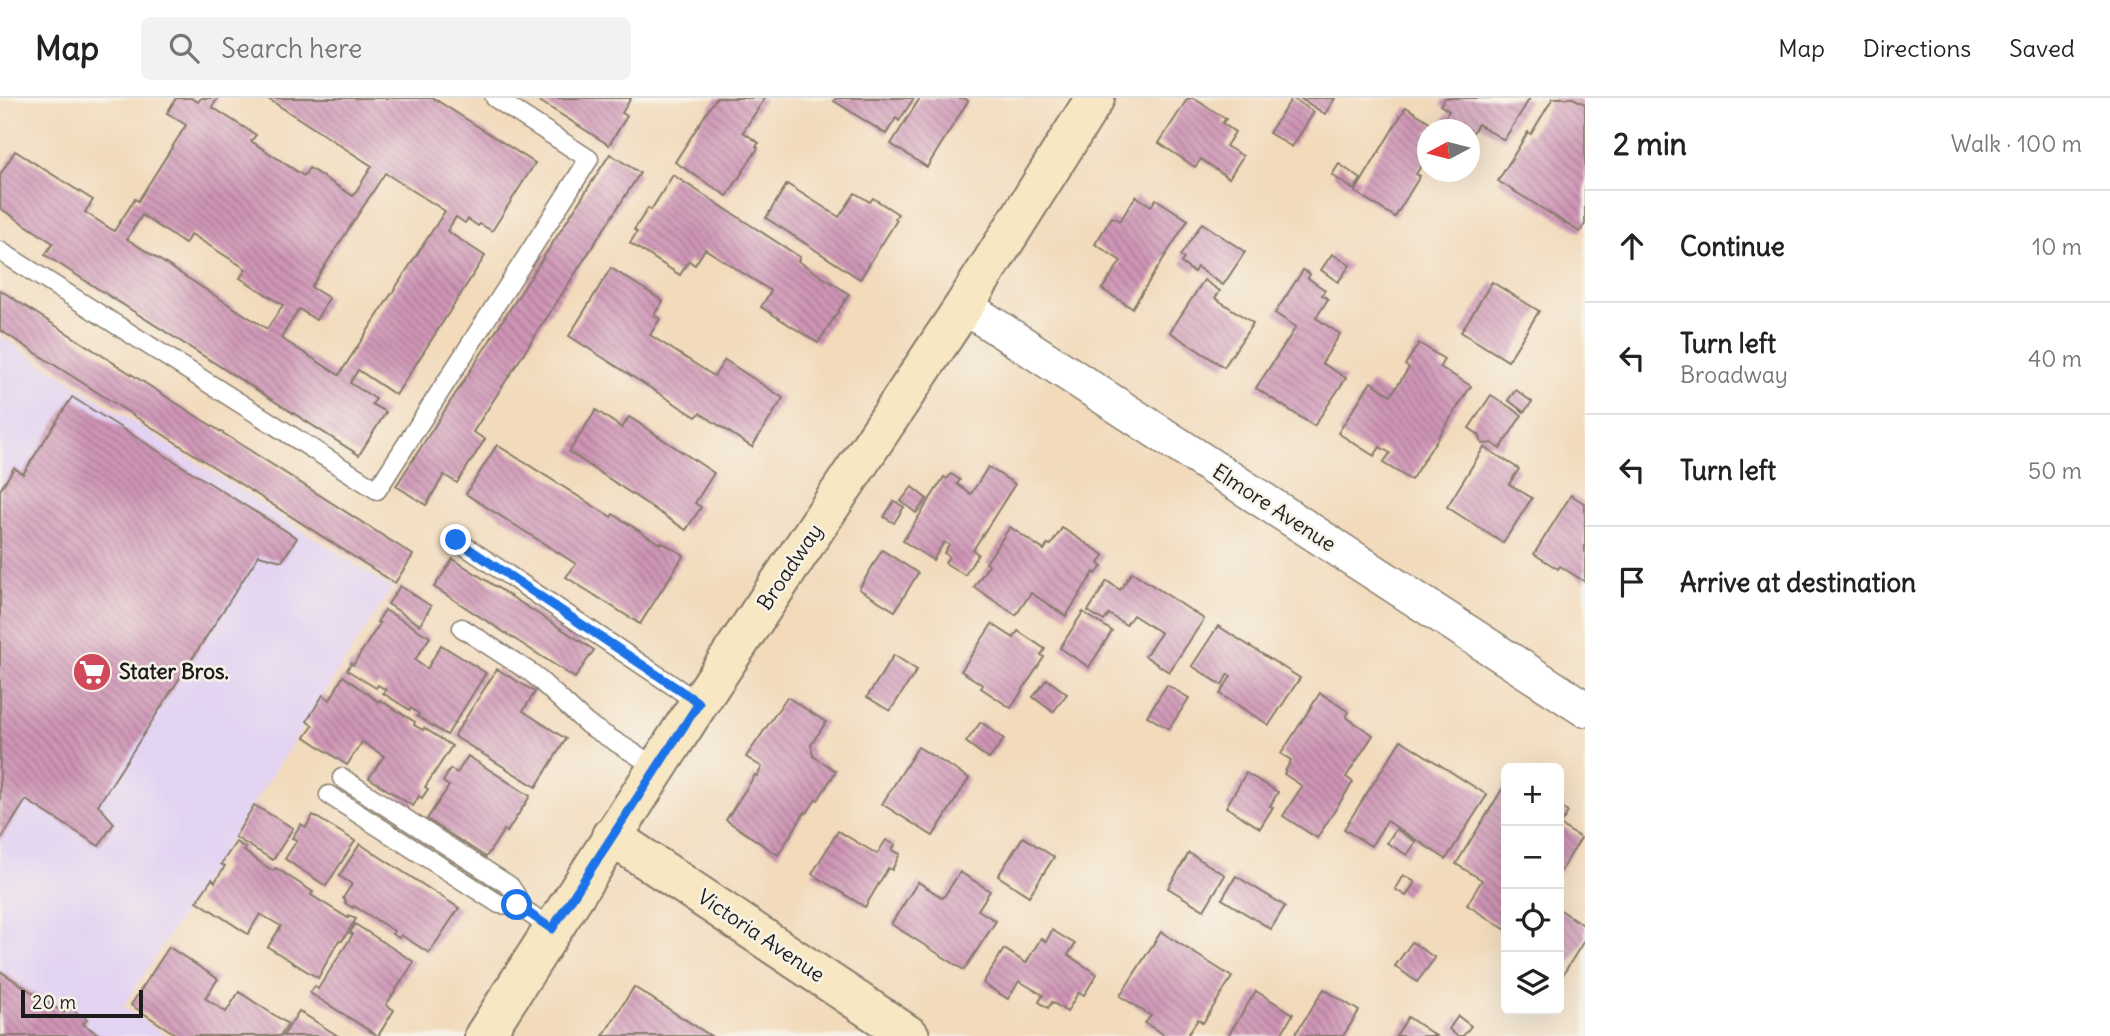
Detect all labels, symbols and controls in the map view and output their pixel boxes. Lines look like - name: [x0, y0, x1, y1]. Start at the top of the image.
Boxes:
- search box: [141, 17, 631, 80]
- text: Map: [35, 27, 99, 69]
- icon: search: [165, 29, 203, 67]
- text: Search here: [221, 32, 362, 65]
- text: Map: [1778, 33, 1825, 63]
- text: Directions: [1863, 33, 1971, 63]
- text: Saved: [2009, 33, 2075, 63]
- north arrow: [1417, 119, 1480, 182]
- text: 2 min: [1613, 125, 1687, 163]
- text: Walk · 100 m: [1951, 129, 2082, 158]
- icon: ahead: [1613, 227, 1651, 265]
- text: Continue: [1680, 230, 1785, 263]
- text: 10 m: [2032, 232, 2082, 261]
- text: Turn left: [1680, 327, 1776, 360]
- icon: left: [1613, 339, 1651, 377]
- text: 40 m: [2028, 344, 2082, 373]
- text: Broadway: [1680, 360, 1788, 389]
- icon: left: [1613, 451, 1651, 489]
- text: Turn left: [1680, 454, 1776, 487]
- text: 50 m: [2028, 456, 2082, 485]
- street label: Elmore Avenue: [1207, 458, 1341, 558]
- street label: Broadway: [751, 518, 828, 615]
- route end: [440, 524, 471, 555]
- icon: arrive: [1613, 563, 1651, 601]
- text: Arrive at destination: [1680, 566, 1916, 599]
- supermarket icon: Stater Bros.: [71, 651, 113, 693]
- place label: Stater Bros.: [119, 658, 229, 685]
- map controls: [1501, 763, 1564, 1015]
- button: +: [1501, 763, 1564, 826]
- button: −: [1501, 826, 1564, 889]
- street label: Victoria Avenue: [692, 883, 830, 988]
- route start: [501, 889, 532, 920]
- button: locate: [1501, 889, 1564, 952]
- button: layers: [1501, 952, 1564, 1015]
- scale bar: [21, 987, 144, 1019]
- text: 20 m: [32, 990, 76, 1014]

